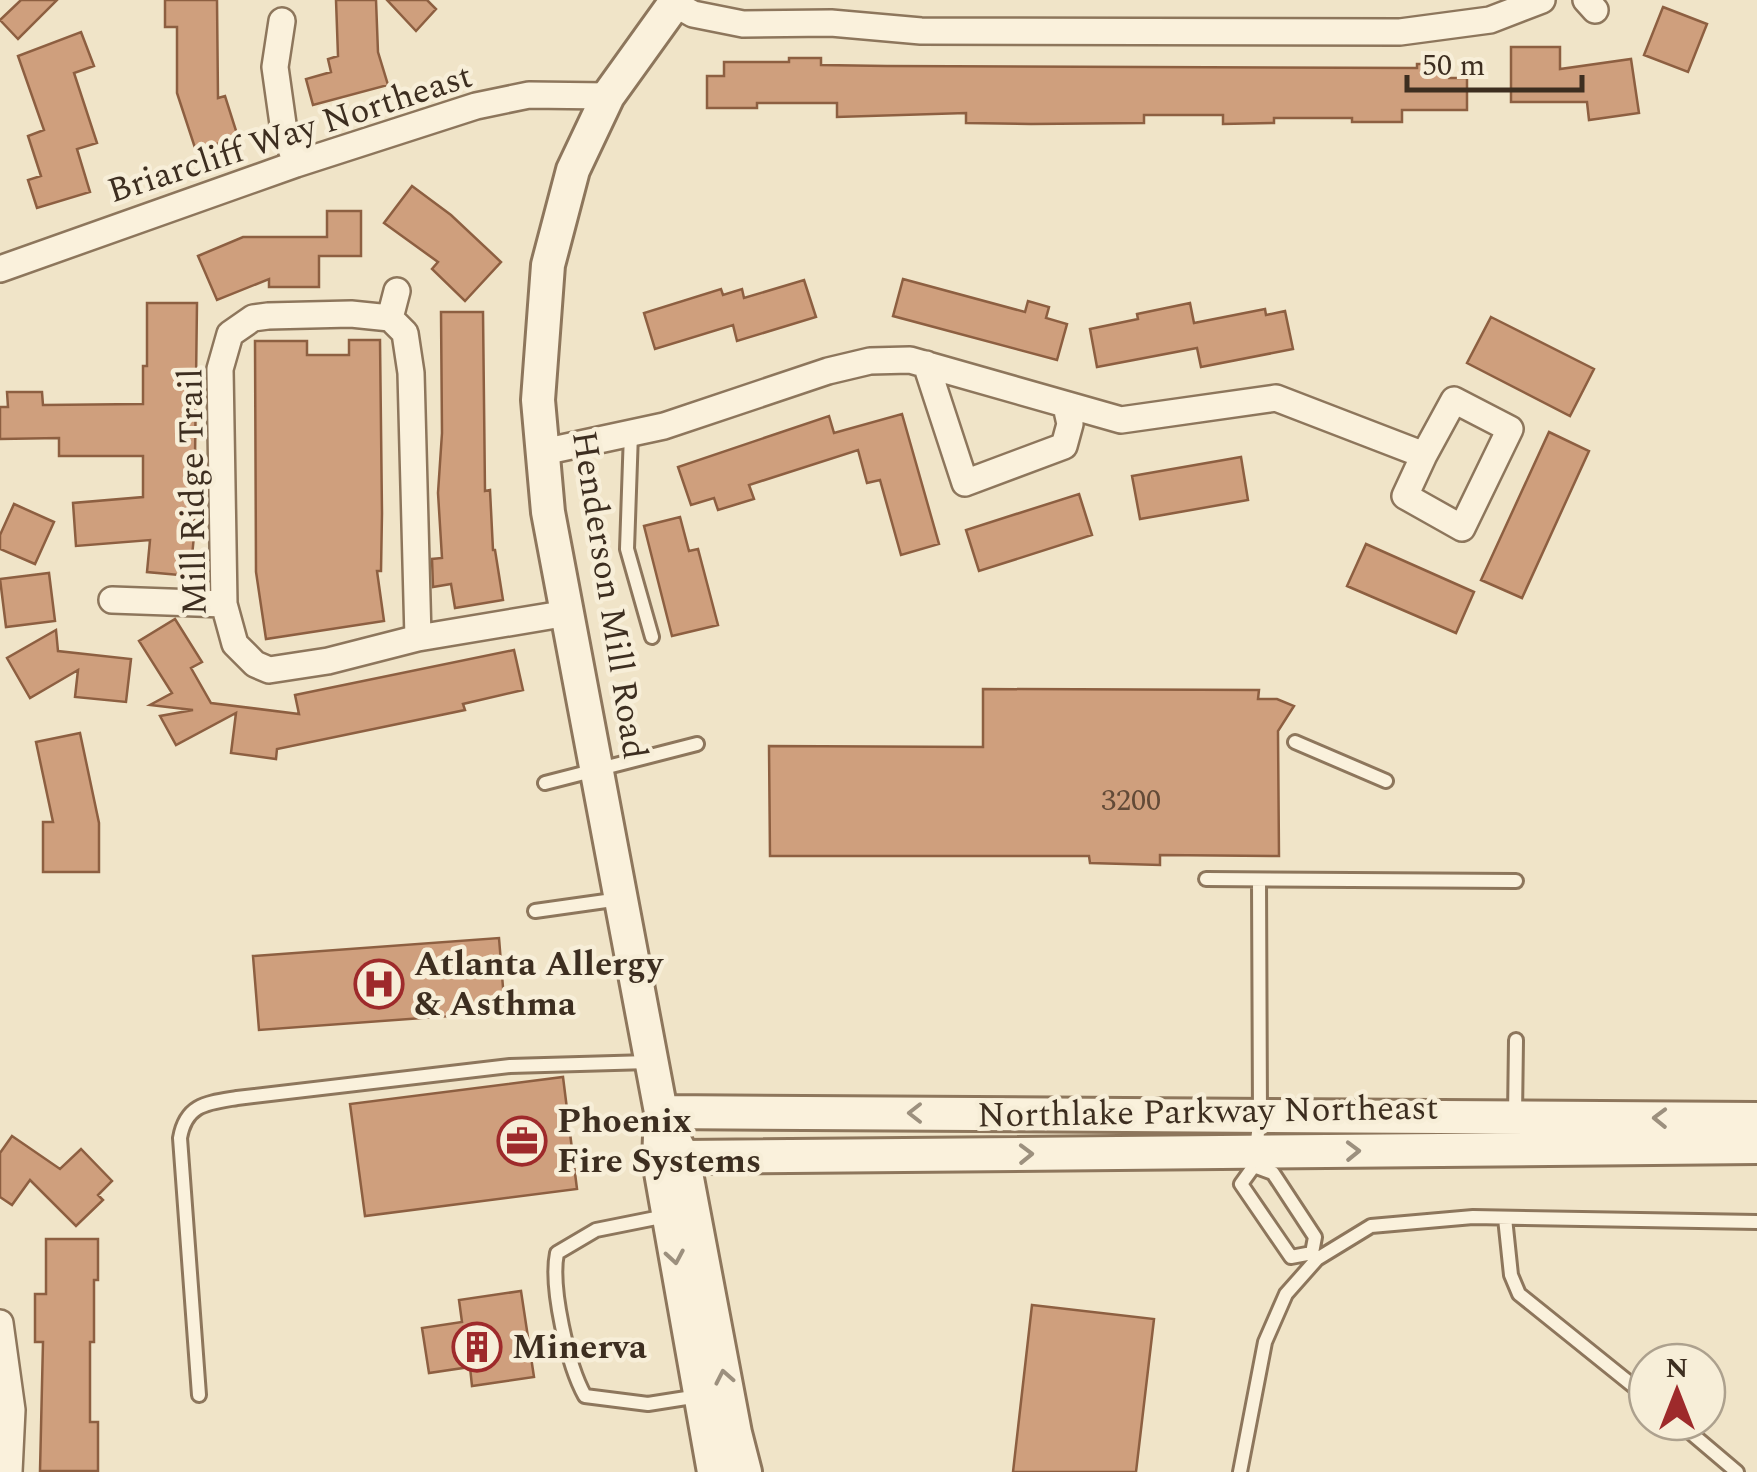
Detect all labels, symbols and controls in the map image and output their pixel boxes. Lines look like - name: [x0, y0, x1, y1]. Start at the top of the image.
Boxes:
- scale bar: [1407, 30, 1582, 92]
- text: 50 m: [1422, 43, 1485, 89]
- street label: Briarcliff Way Northeast: [101, 50, 479, 218]
- street label: Mill Ridge Trail: [164, 368, 222, 616]
- street label: Henderson Mill Road: [557, 427, 661, 763]
- house number: 3200: [1101, 778, 1161, 824]
- place label: Atlanta Allergy & Asthma: [414, 938, 664, 1031]
- hospital icon: Atlanta Allergy & Asthma: [353, 958, 405, 1010]
- street label: Northlake Parkway Northeast: [977, 1081, 1439, 1143]
- place label: Phoenix Fire Systems: [557, 1095, 761, 1188]
- one-way arrow: [906, 1102, 922, 1124]
- one-way arrow: [1651, 1107, 1666, 1129]
- office icon: Phoenix Fire Systems: [496, 1115, 548, 1167]
- one-way arrow: [1345, 1140, 1361, 1161]
- one-way arrow: [1018, 1143, 1034, 1165]
- one-way arrow: [664, 1248, 685, 1265]
- building icon: Minerva: [451, 1321, 503, 1373]
- place label: Minerva: [512, 1321, 647, 1374]
- north arrow: [1627, 1342, 1727, 1442]
- text: N: [1666, 1347, 1688, 1390]
- one-way arrow: [714, 1369, 735, 1385]

